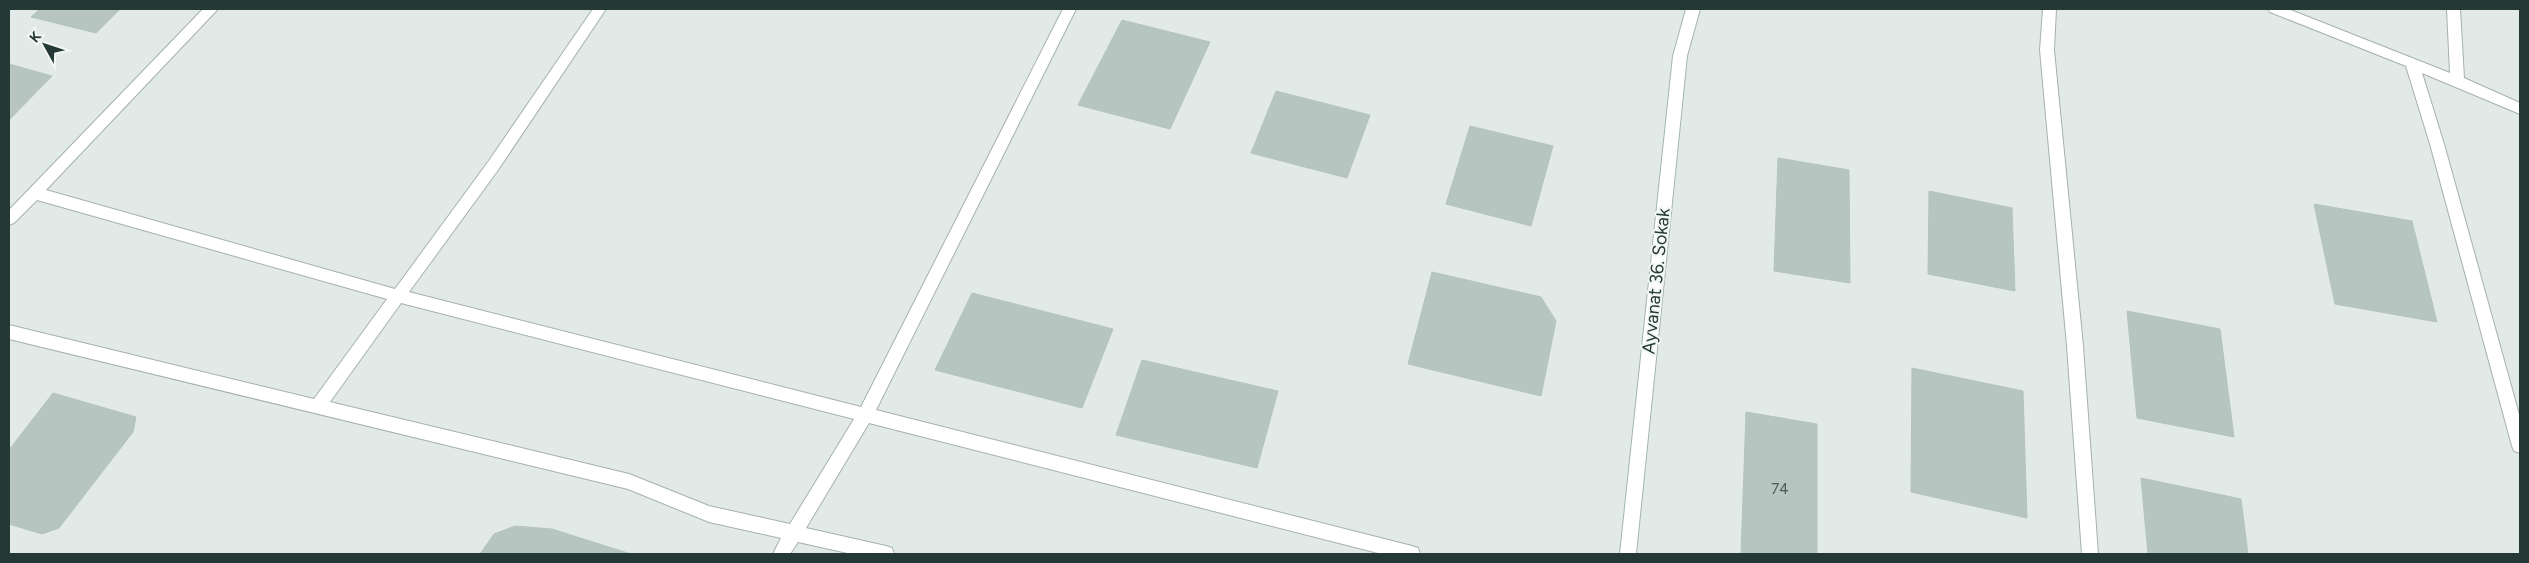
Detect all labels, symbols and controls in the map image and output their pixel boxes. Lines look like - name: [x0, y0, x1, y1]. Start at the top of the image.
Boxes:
- north arrow: [20, 20, 70, 70]
- text: K: [26, 27, 45, 46]
- street label: Ayvanat 36. Sokak: [1637, 207, 1675, 355]
- house number: 74: [1771, 480, 1789, 498]

